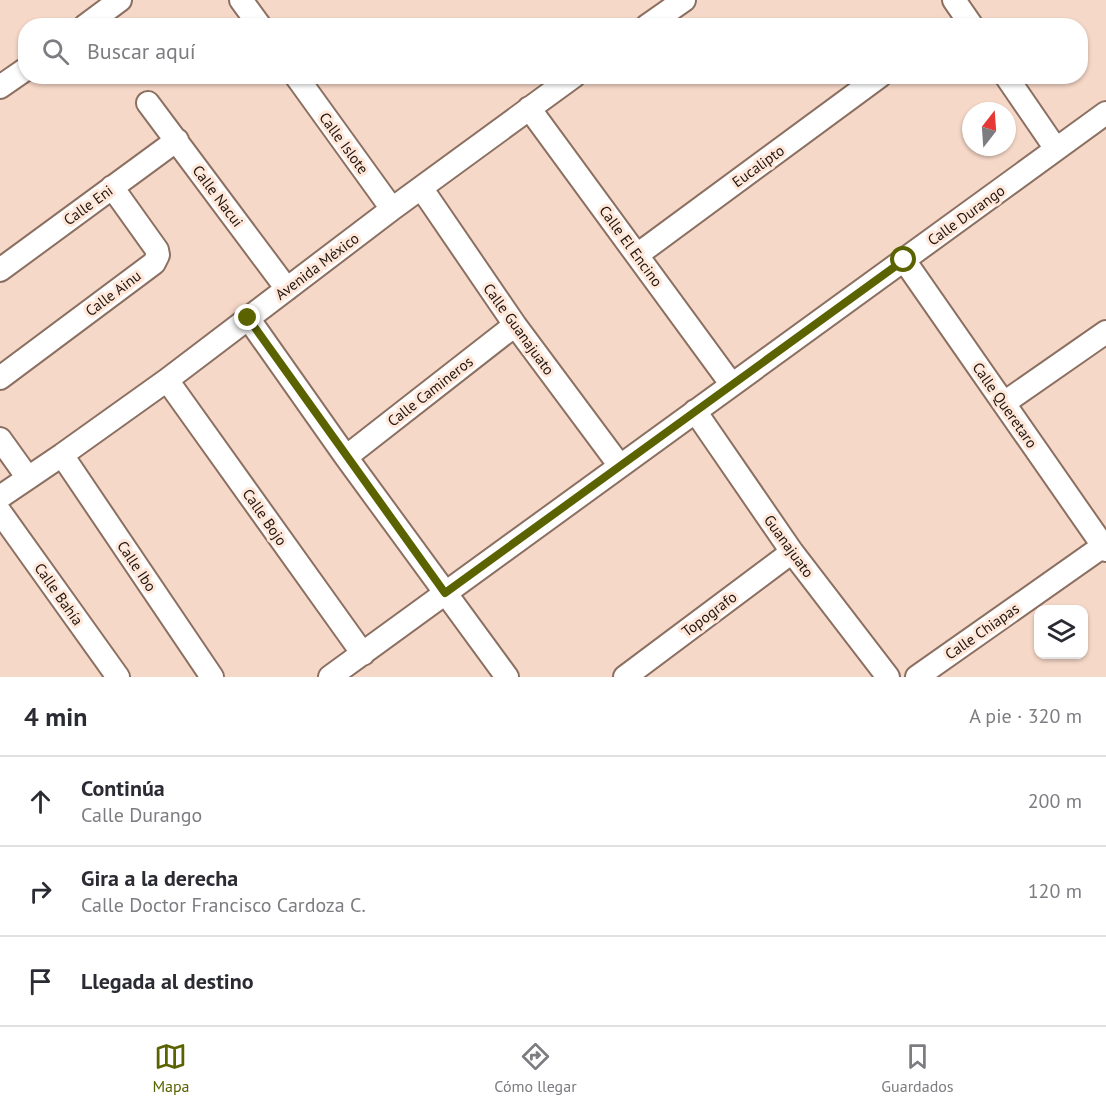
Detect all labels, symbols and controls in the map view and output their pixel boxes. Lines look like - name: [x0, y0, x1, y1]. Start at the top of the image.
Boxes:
- search box: [18, 18, 1088, 84]
- icon: search: [39, 35, 72, 68]
- text: Buscar aquí: [87, 37, 196, 65]
- north arrow: [962, 102, 1016, 156]
- street label: Calle Islote: [315, 108, 373, 178]
- street label: Eucalipto: [728, 141, 788, 191]
- street label: Calle Nacui: [189, 161, 247, 231]
- street label: Calle Eni: [60, 181, 116, 229]
- street label: Calle Durango: [924, 181, 1008, 249]
- street label: Calle El Encino: [595, 202, 667, 290]
- street label: Avenida México: [271, 228, 363, 304]
- route start: [890, 246, 916, 272]
- street label: Calle Ainu: [81, 266, 145, 320]
- street label: Calle Guanajuato: [479, 279, 559, 379]
- route end: [234, 304, 260, 330]
- street label: Calle Camineros: [383, 352, 477, 430]
- street label: Calle Queretaro: [968, 358, 1042, 452]
- street label: Calle Bojo: [239, 485, 291, 549]
- street label: Guanajuato: [760, 511, 818, 581]
- street label: Calle Ibo: [113, 537, 161, 595]
- street label: Calle Bahía: [31, 559, 87, 629]
- street label: Topografo: [678, 587, 740, 641]
- street label: Calle Chiapas: [941, 598, 1023, 664]
- map controls: [1034, 605, 1088, 659]
- button: layers: [1034, 605, 1088, 659]
- text: 4 min: [24, 700, 87, 733]
- text: A pie · 320 m: [969, 703, 1082, 729]
- text: Continúa: [81, 774, 165, 802]
- icon: ahead: [24, 785, 57, 818]
- text: 200 m: [1028, 788, 1082, 814]
- text: Calle Durango: [81, 802, 202, 828]
- text: Gira a la derecha: [81, 864, 238, 892]
- icon: right: [24, 875, 57, 908]
- text: 120 m: [1028, 878, 1082, 904]
- text: Calle Doctor Francisco Cardoza C.: [81, 892, 366, 918]
- icon: arrive: [24, 965, 57, 998]
- text: Llegada al destino: [81, 967, 254, 995]
- tab: Mapa: [152, 1040, 190, 1096]
- tab: Cómo llegar: [494, 1040, 577, 1096]
- tab: Guardados: [881, 1040, 954, 1096]

